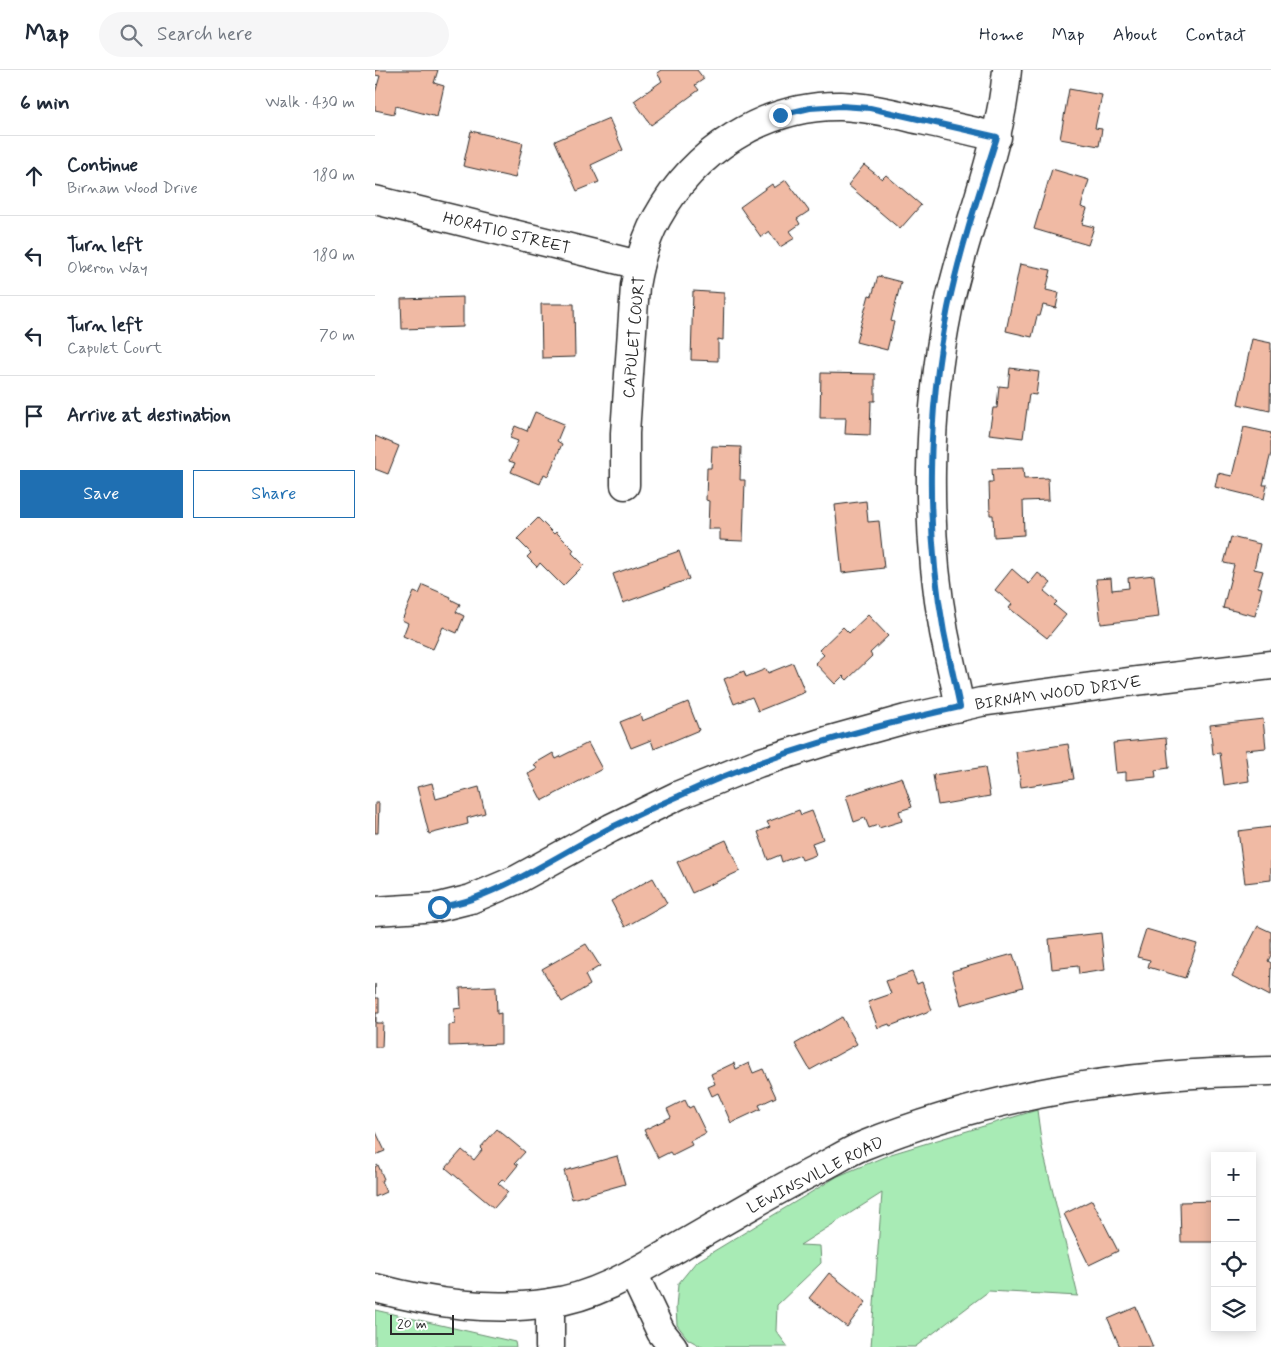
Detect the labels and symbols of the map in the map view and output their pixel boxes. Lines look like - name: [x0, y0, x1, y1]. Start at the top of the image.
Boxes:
- route end: [769, 104, 792, 127]
- street label: HORATIO STREET: [441, 207, 573, 259]
- street label: CAPULET COURT: [619, 275, 650, 399]
- street label: BIRNAM WOOD DRIVE: [974, 671, 1143, 716]
- route start: [428, 896, 451, 919]
- street label: LEWINSVILLE ROAD: [744, 1132, 887, 1219]
- scale bar: [390, 1312, 454, 1335]

